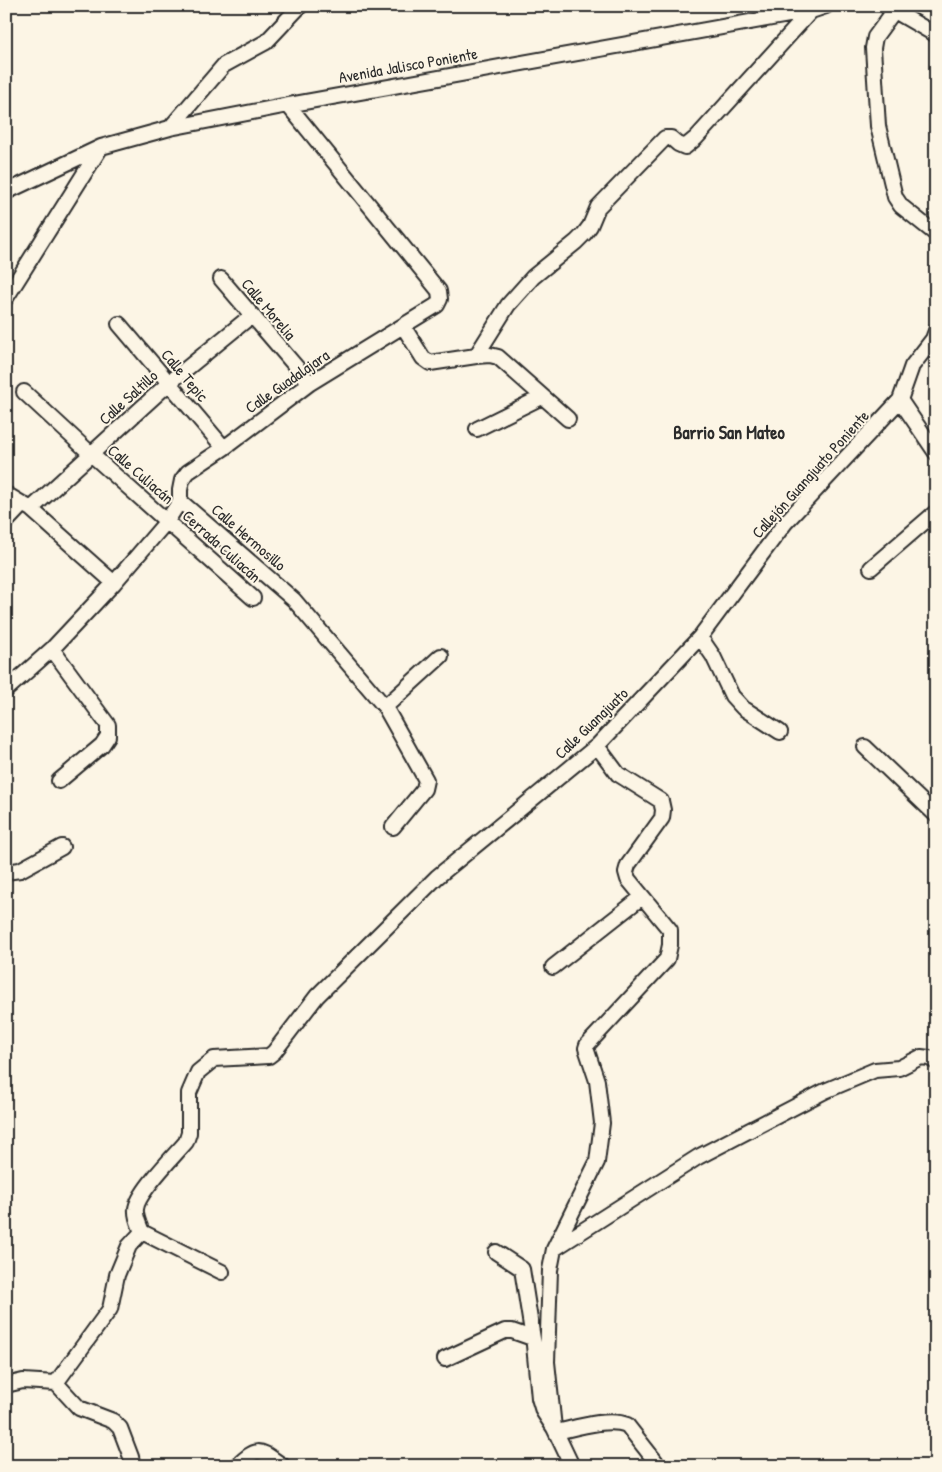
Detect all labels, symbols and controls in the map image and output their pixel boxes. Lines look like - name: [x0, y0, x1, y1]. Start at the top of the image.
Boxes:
- street label: Avenida Jalisco Poniente: [337, 42, 480, 88]
- street label: Calle Morelia: [237, 273, 301, 345]
- street label: Calle Tepic: [156, 344, 214, 407]
- street label: Calle Guadalajara: [241, 344, 333, 418]
- street label: Calle Saltillo: [94, 364, 163, 429]
- street label: Callejón Guanajuato Poniente: [746, 405, 874, 543]
- district label: Barrio San Mateo: [673, 420, 785, 445]
- street label: Calle Culiacán: [103, 439, 179, 509]
- street label: Calle Hermosillo: [207, 498, 292, 576]
- street label: Cerrada Culiacán: [178, 505, 266, 587]
- street label: Calle Guanajuato: [549, 682, 633, 764]

